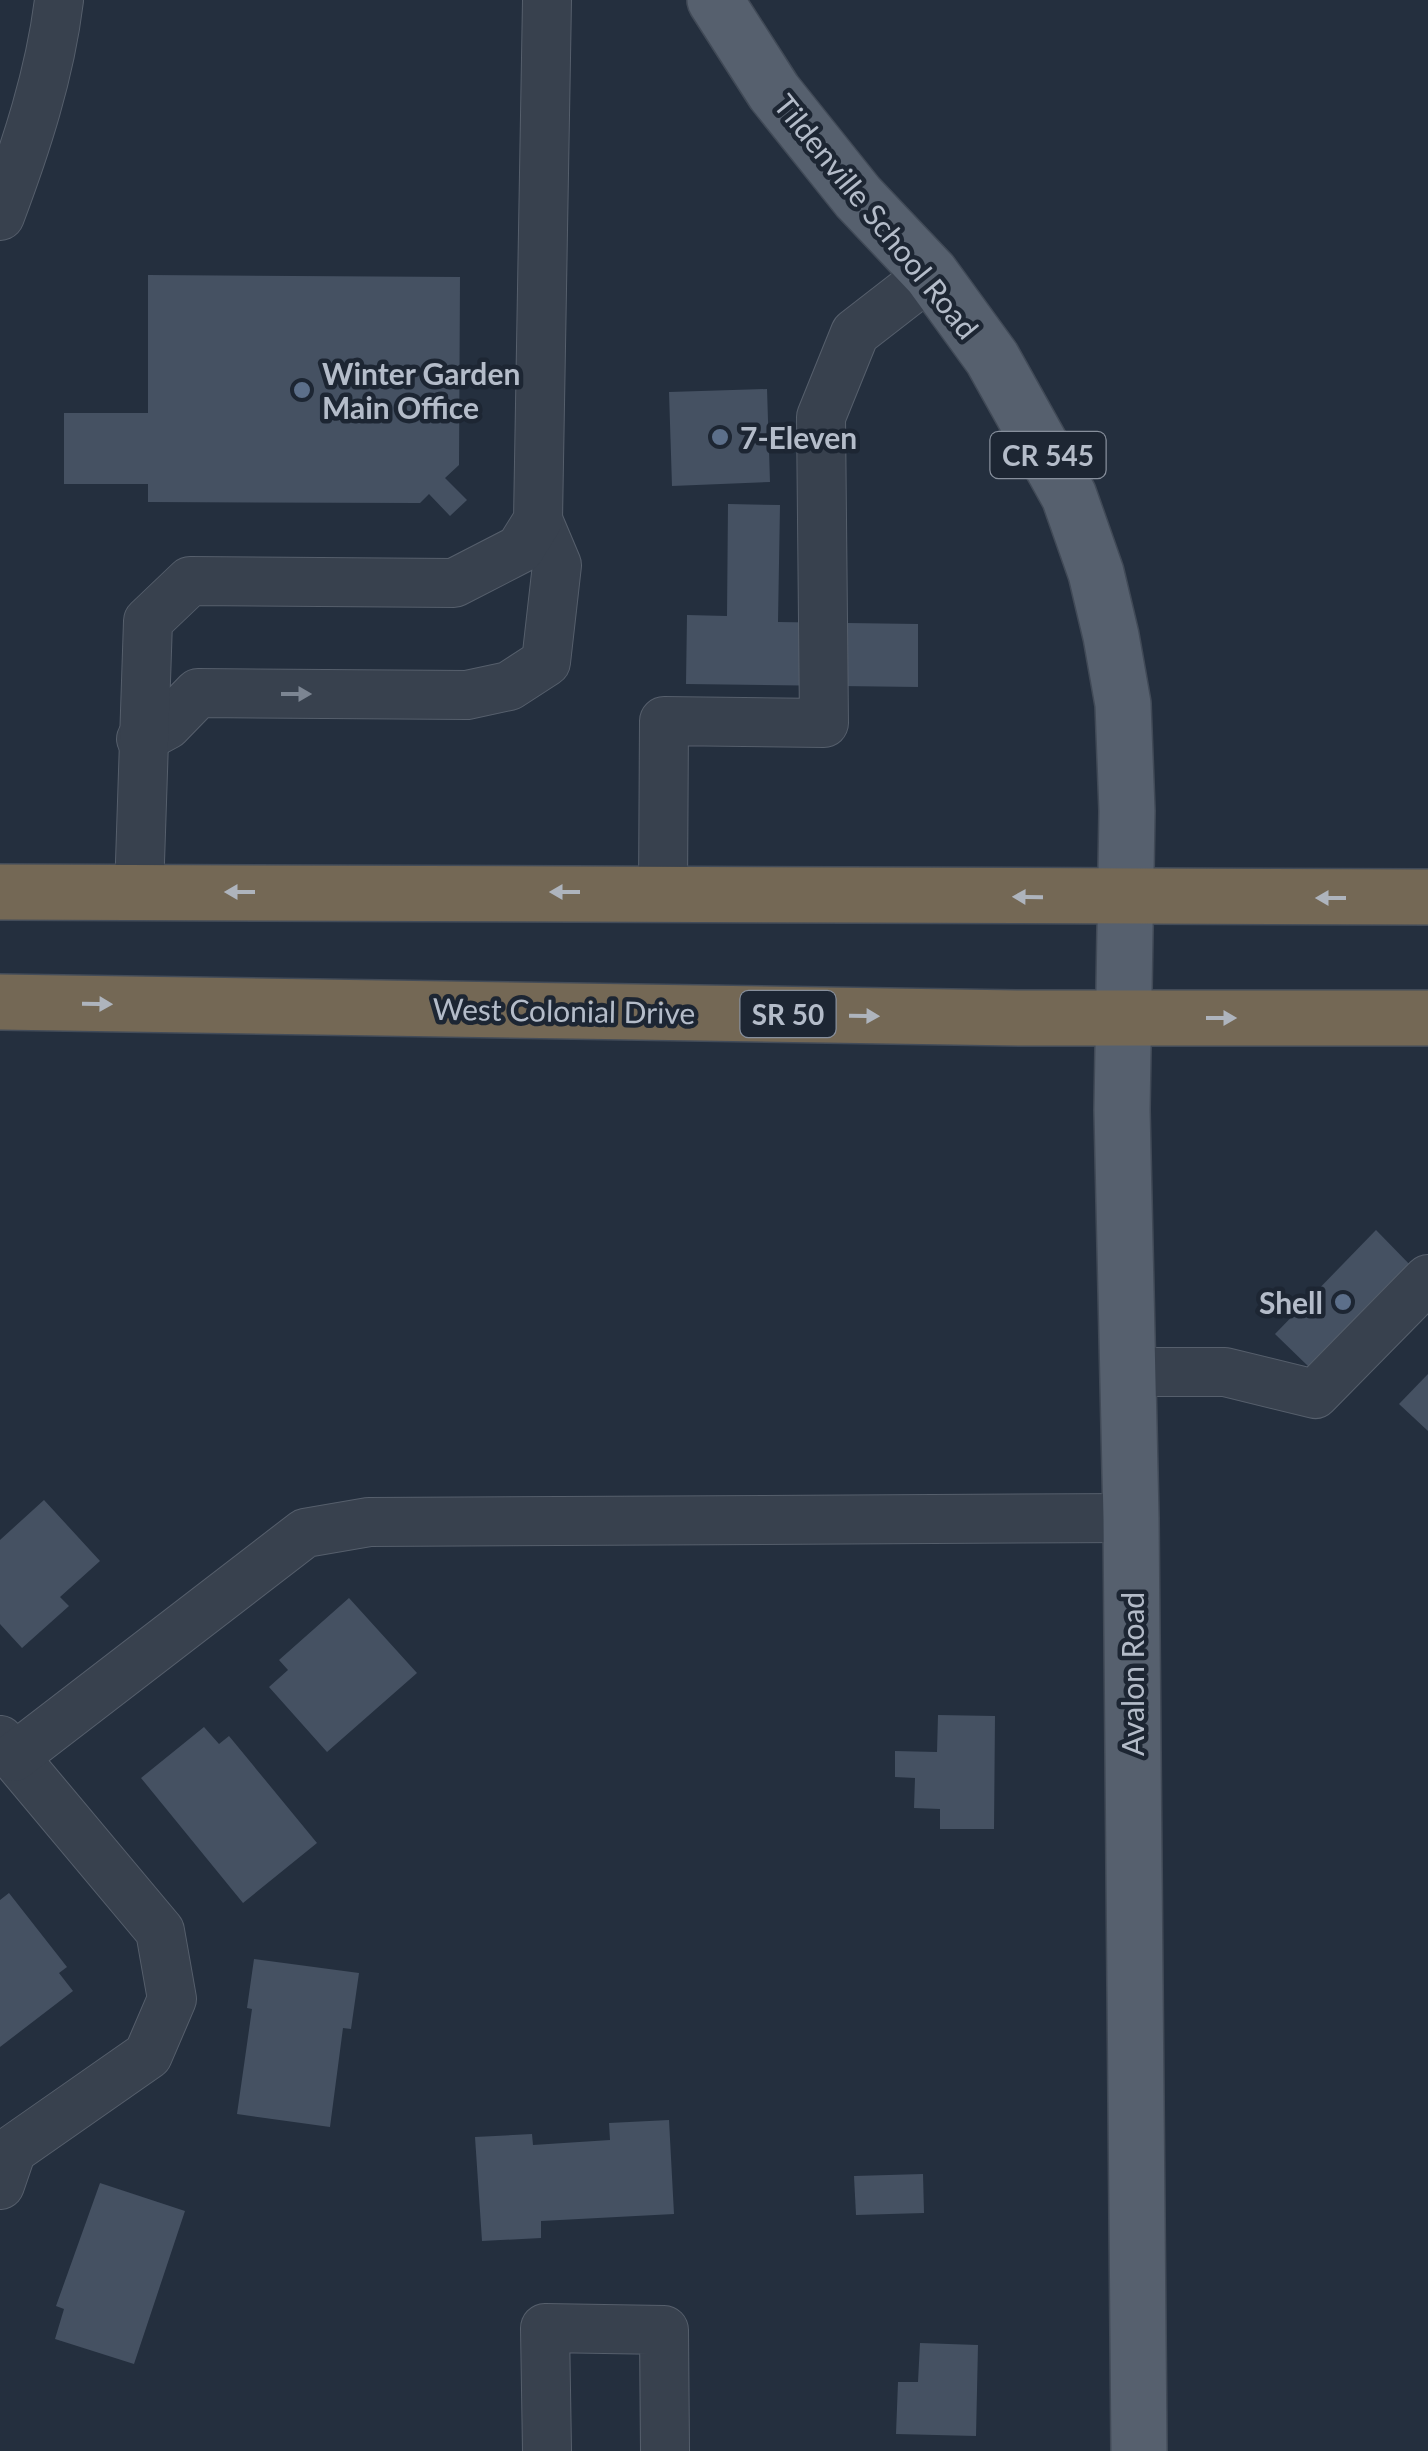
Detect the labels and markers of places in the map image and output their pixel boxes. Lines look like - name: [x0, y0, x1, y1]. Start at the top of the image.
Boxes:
- place label: Winter Garden Main Office: [322, 355, 520, 425]
- marker: Winter Garden Main Office: [291, 379, 313, 401]
- place label: 7-Eleven: [740, 419, 857, 455]
- marker: 7-Eleven: [709, 426, 731, 448]
- place label: Shell: [1259, 1284, 1323, 1320]
- marker: Shell: [1332, 1291, 1354, 1313]

